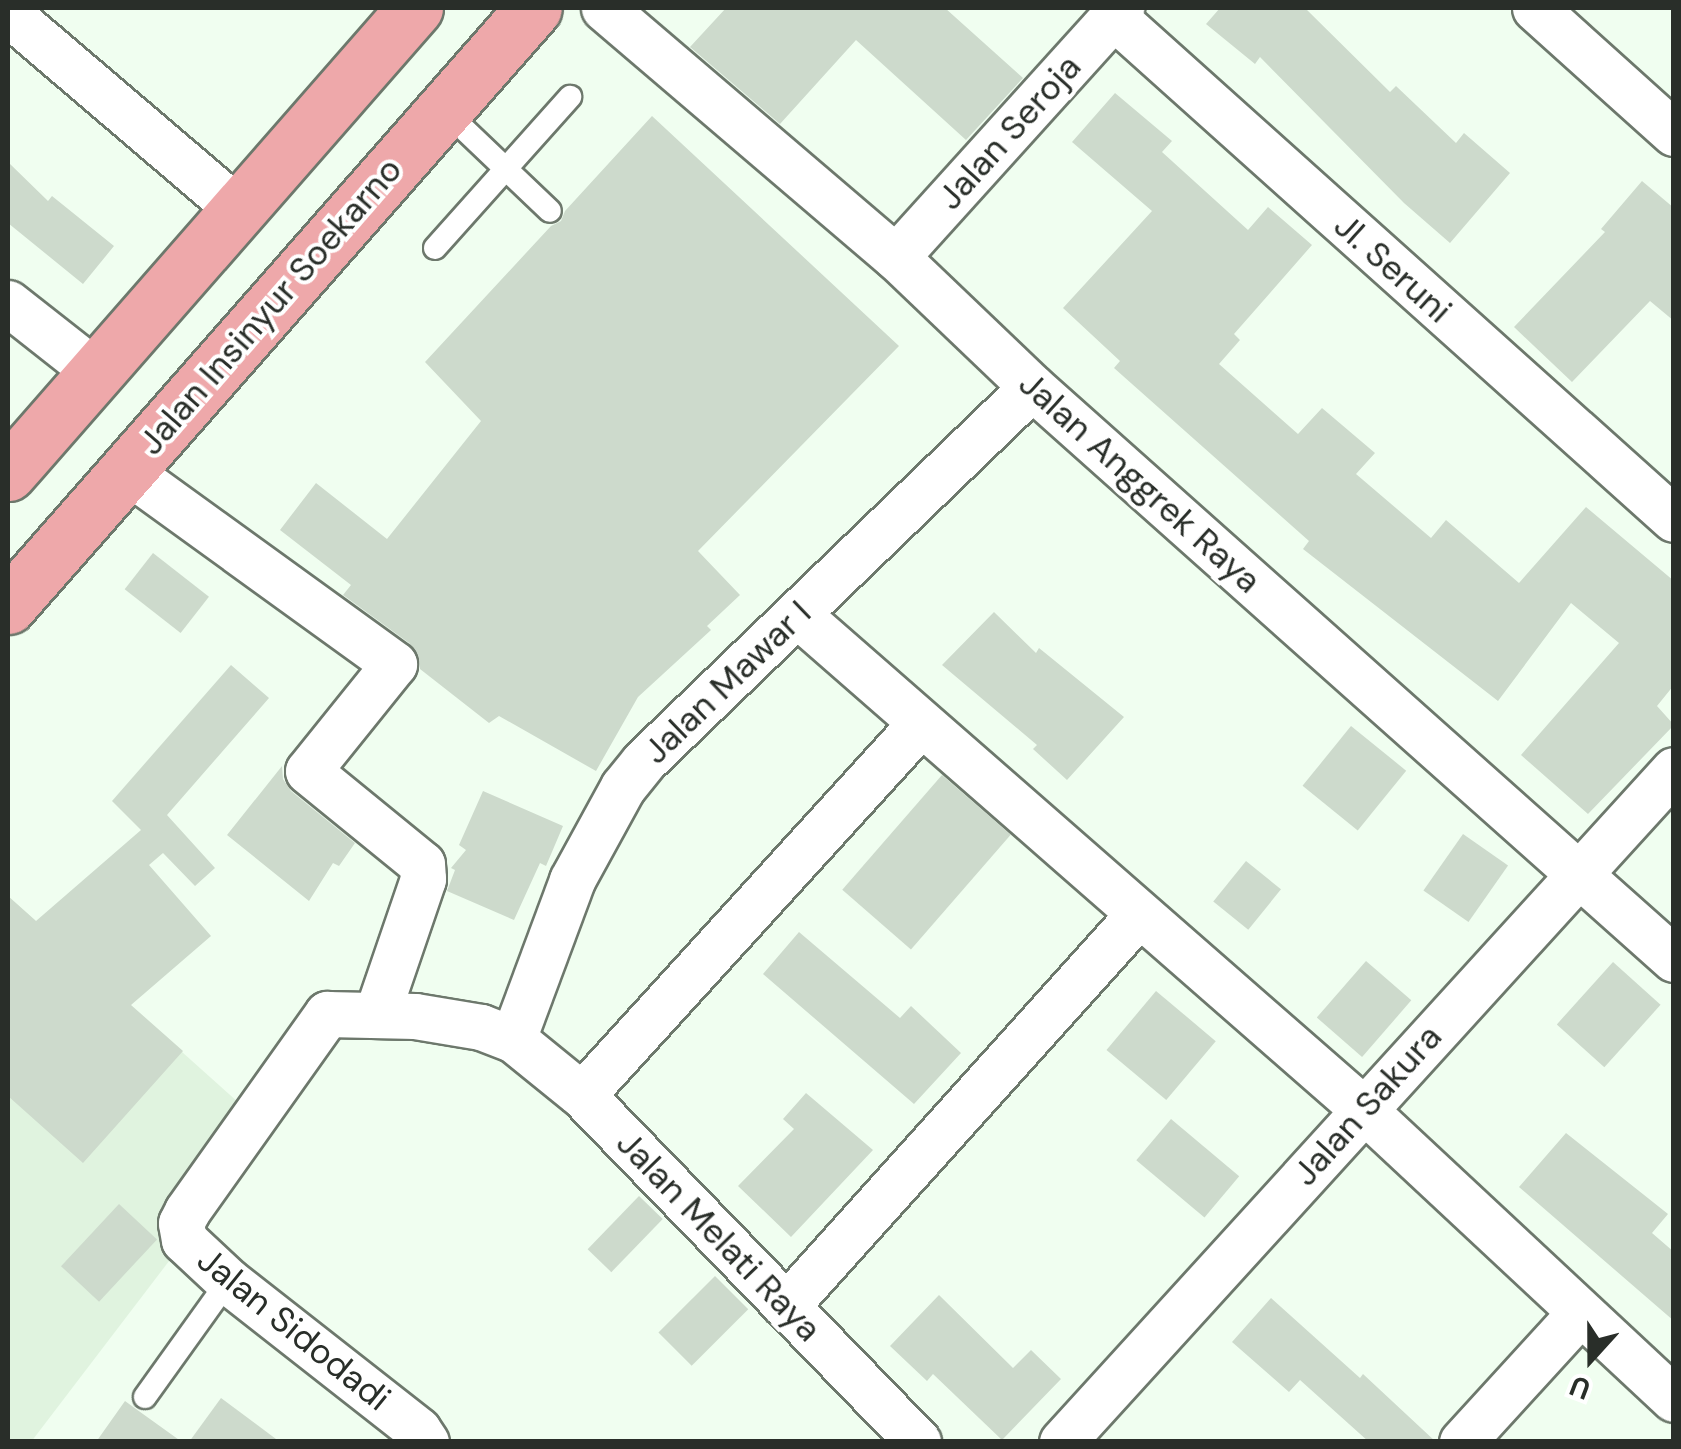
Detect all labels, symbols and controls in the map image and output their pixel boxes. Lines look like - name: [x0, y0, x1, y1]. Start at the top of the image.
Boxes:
- street label: Jalan Seroja: [929, 46, 1089, 218]
- street label: Jalan Insinyur Soekarno: [130, 149, 410, 463]
- street label: Jl. Seruni: [1326, 204, 1460, 332]
- street label: Jalan Anggrek Raya: [1011, 362, 1269, 602]
- street label: Jalan Mawar I: [635, 592, 819, 772]
- street label: Jalan Sakura: [1284, 1016, 1450, 1194]
- street label: Jalan Melati Raya: [608, 1122, 830, 1350]
- street label: Jalan Sidodadi: [189, 1239, 399, 1419]
- north arrow: [1541, 1309, 1641, 1409]
- text: U: [1564, 1367, 1596, 1408]

